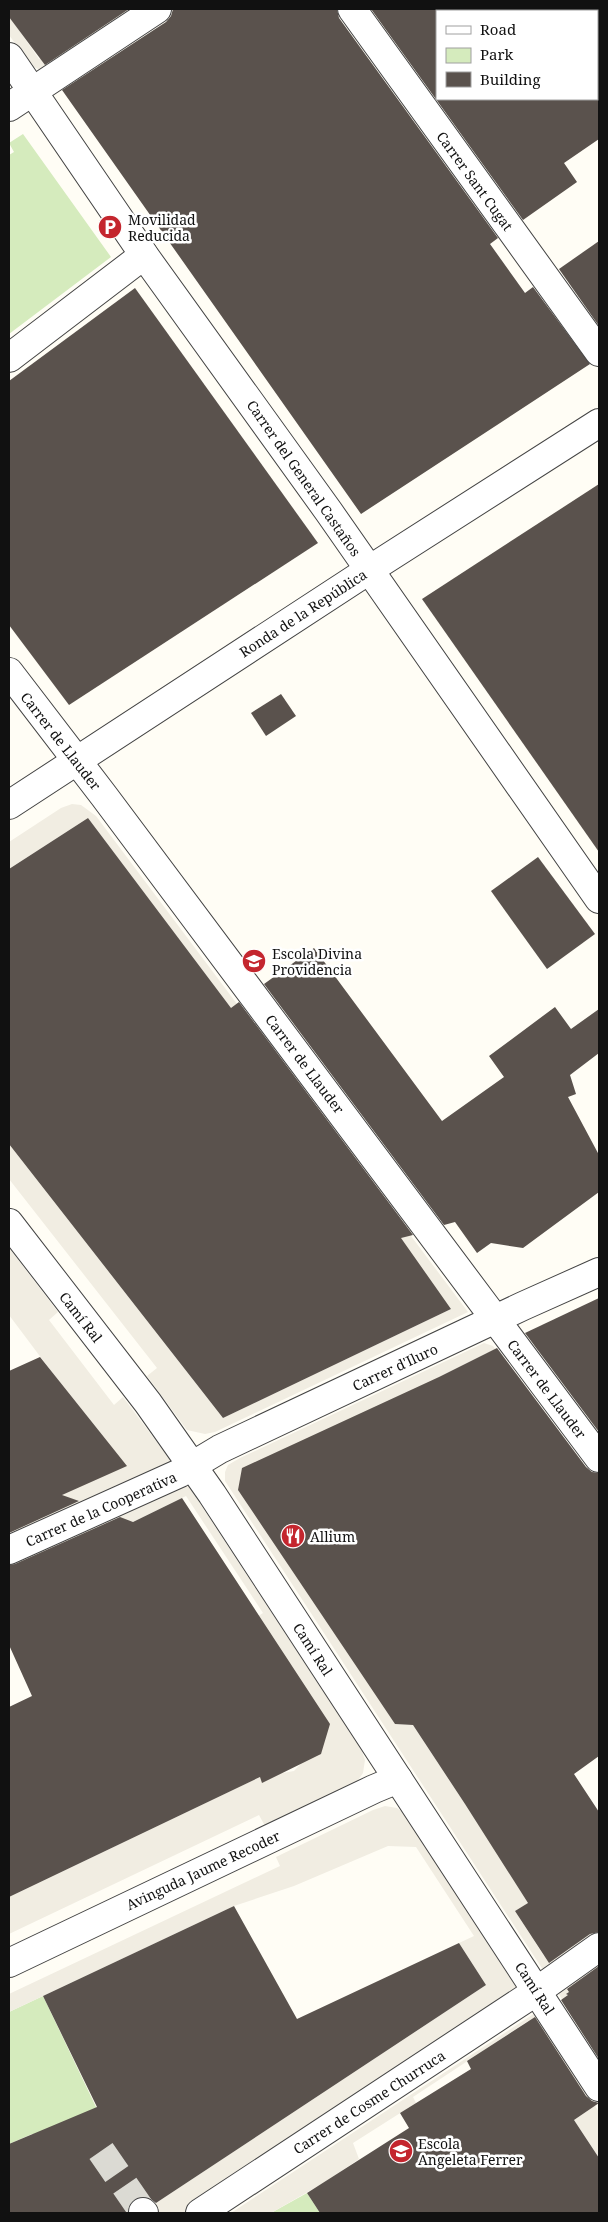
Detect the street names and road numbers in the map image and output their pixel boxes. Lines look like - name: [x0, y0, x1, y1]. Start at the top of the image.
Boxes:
- street label: Carrer Sant Cugat: [433, 128, 517, 234]
- street label: Carrer del General Castaños: [243, 396, 365, 560]
- street label: Ronda de la República: [236, 565, 370, 661]
- street label: Carrer de Llauder: [17, 688, 106, 794]
- street label: Carrer de Llauder: [261, 1011, 349, 1118]
- street label: Camí Ral: [55, 1288, 107, 1347]
- street label: Carrer de Llauder: [503, 1336, 591, 1443]
- street label: Carrer d'Iluro: [349, 1339, 441, 1395]
- street label: Carrer de la Cooperativa: [22, 1467, 180, 1551]
- street label: Camí Ral: [289, 1619, 337, 1680]
- street label: Avinguda Jaume Recoder: [123, 1826, 283, 1914]
- street label: Camí Ral: [511, 1958, 559, 2019]
- street label: Carrer de Cosme Churruca: [289, 2046, 449, 2158]

